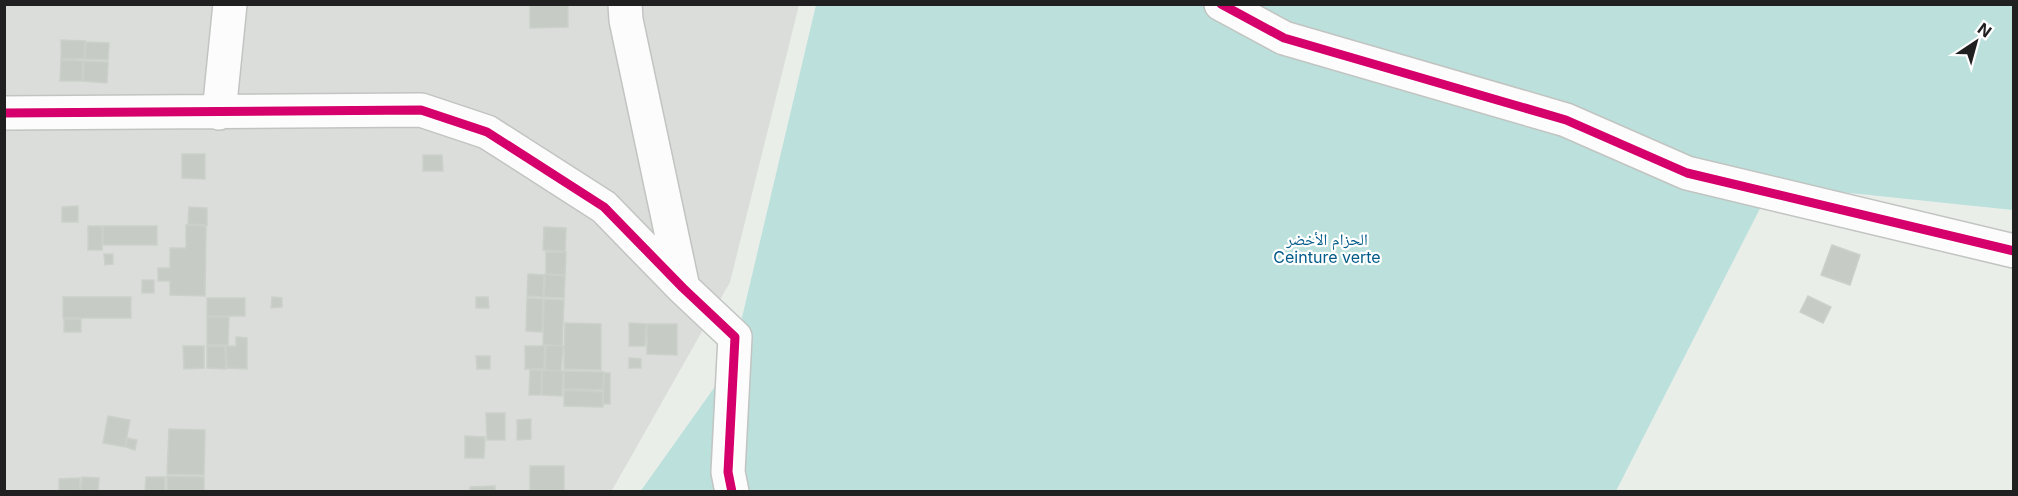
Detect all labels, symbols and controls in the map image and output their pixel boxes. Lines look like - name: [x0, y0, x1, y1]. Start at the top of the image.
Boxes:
- north arrow: [1946, 12, 2006, 72]
- text: N: [1974, 18, 1996, 42]
- park label: الحزام الأخضر Ceinture verte: [1273, 229, 1381, 267]

